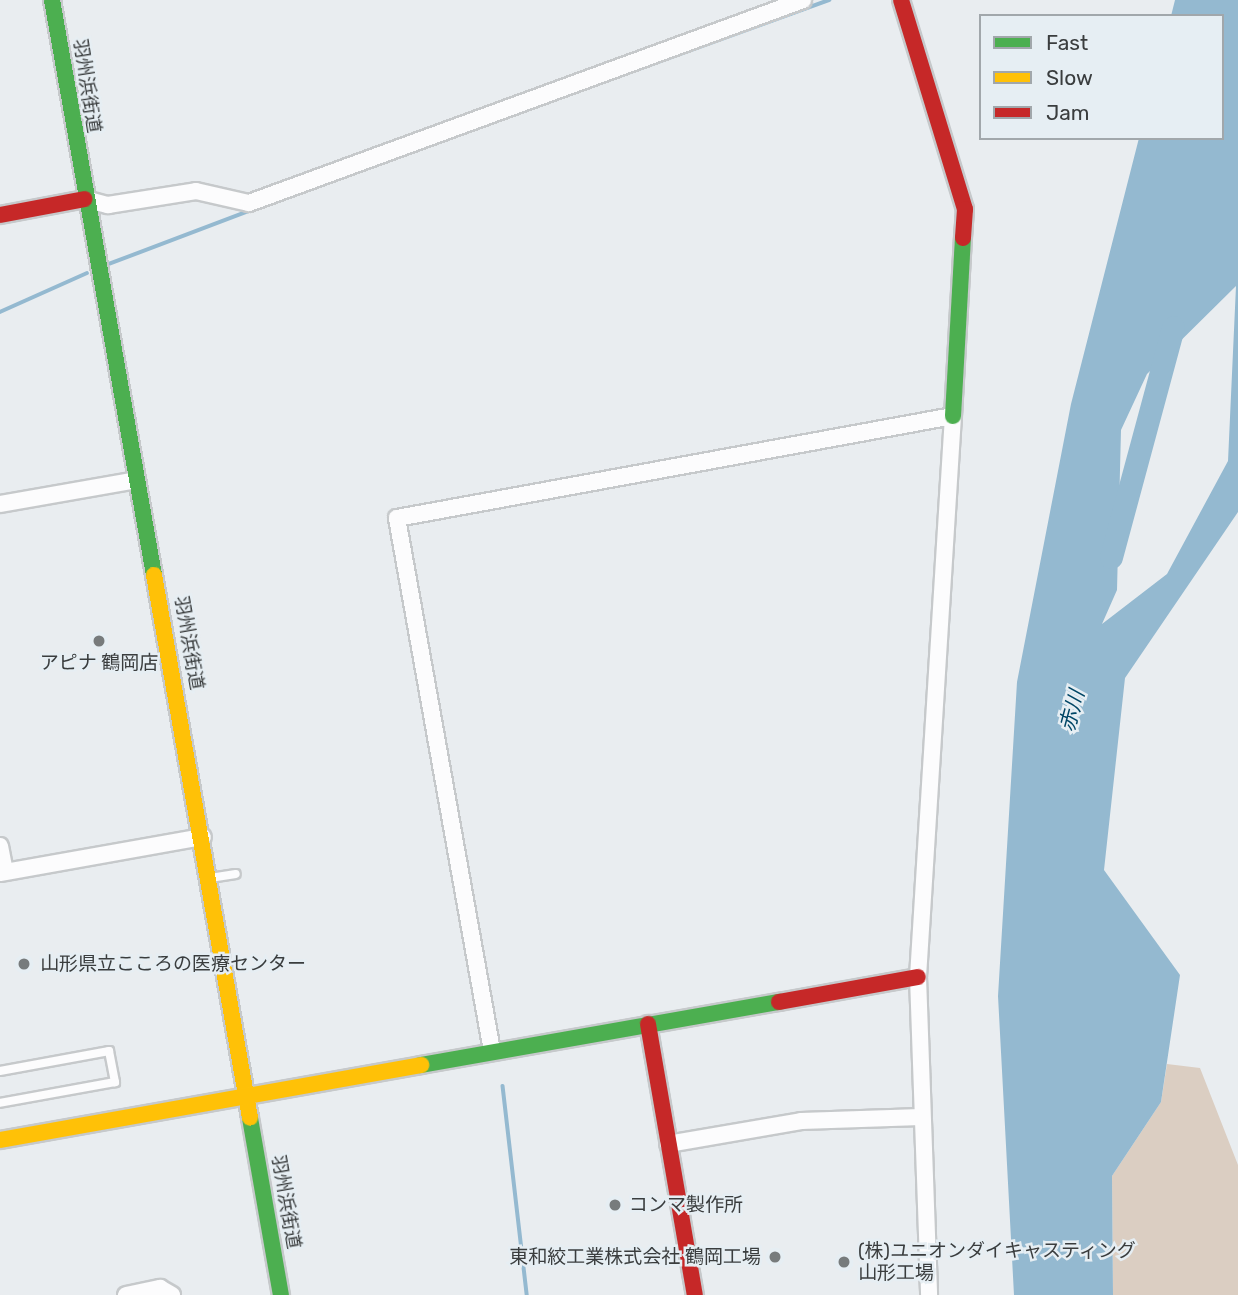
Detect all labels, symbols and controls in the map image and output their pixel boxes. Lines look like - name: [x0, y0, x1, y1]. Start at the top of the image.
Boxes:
- legend: [979, 14, 1224, 140]
- text: Fast: [1046, 30, 1088, 55]
- street label: 羽州浜街道: [68, 37, 106, 135]
- text: Slow: [1046, 65, 1093, 90]
- text: Jam: [1046, 100, 1090, 125]
- street label: 羽州浜街道: [170, 594, 208, 692]
- marker: アピナ 鶴岡店: [91, 633, 107, 649]
- place label: アピナ 鶴岡店: [40, 652, 158, 674]
- water label: 赤川: [1054, 687, 1090, 735]
- place label: 山形県立こころの医療センター: [40, 953, 306, 975]
- marker: 山形県立こころの医療センター: [14, 954, 34, 974]
- street label: 羽州浜街道: [267, 1153, 305, 1251]
- place label: コンマ製作所: [629, 1194, 743, 1216]
- marker: コンマ製作所: [607, 1197, 623, 1213]
- place label: (株)ユニオンダイキャスティング 山形工場: [858, 1240, 1137, 1284]
- place label: 東和絞工業株式会社 鶴岡工場: [509, 1246, 761, 1268]
- marker: 東和絞工業株式会社 鶴岡工場: [767, 1249, 783, 1265]
- marker: (株)ユニオンダイキャスティング 山形工場: [836, 1254, 852, 1270]

